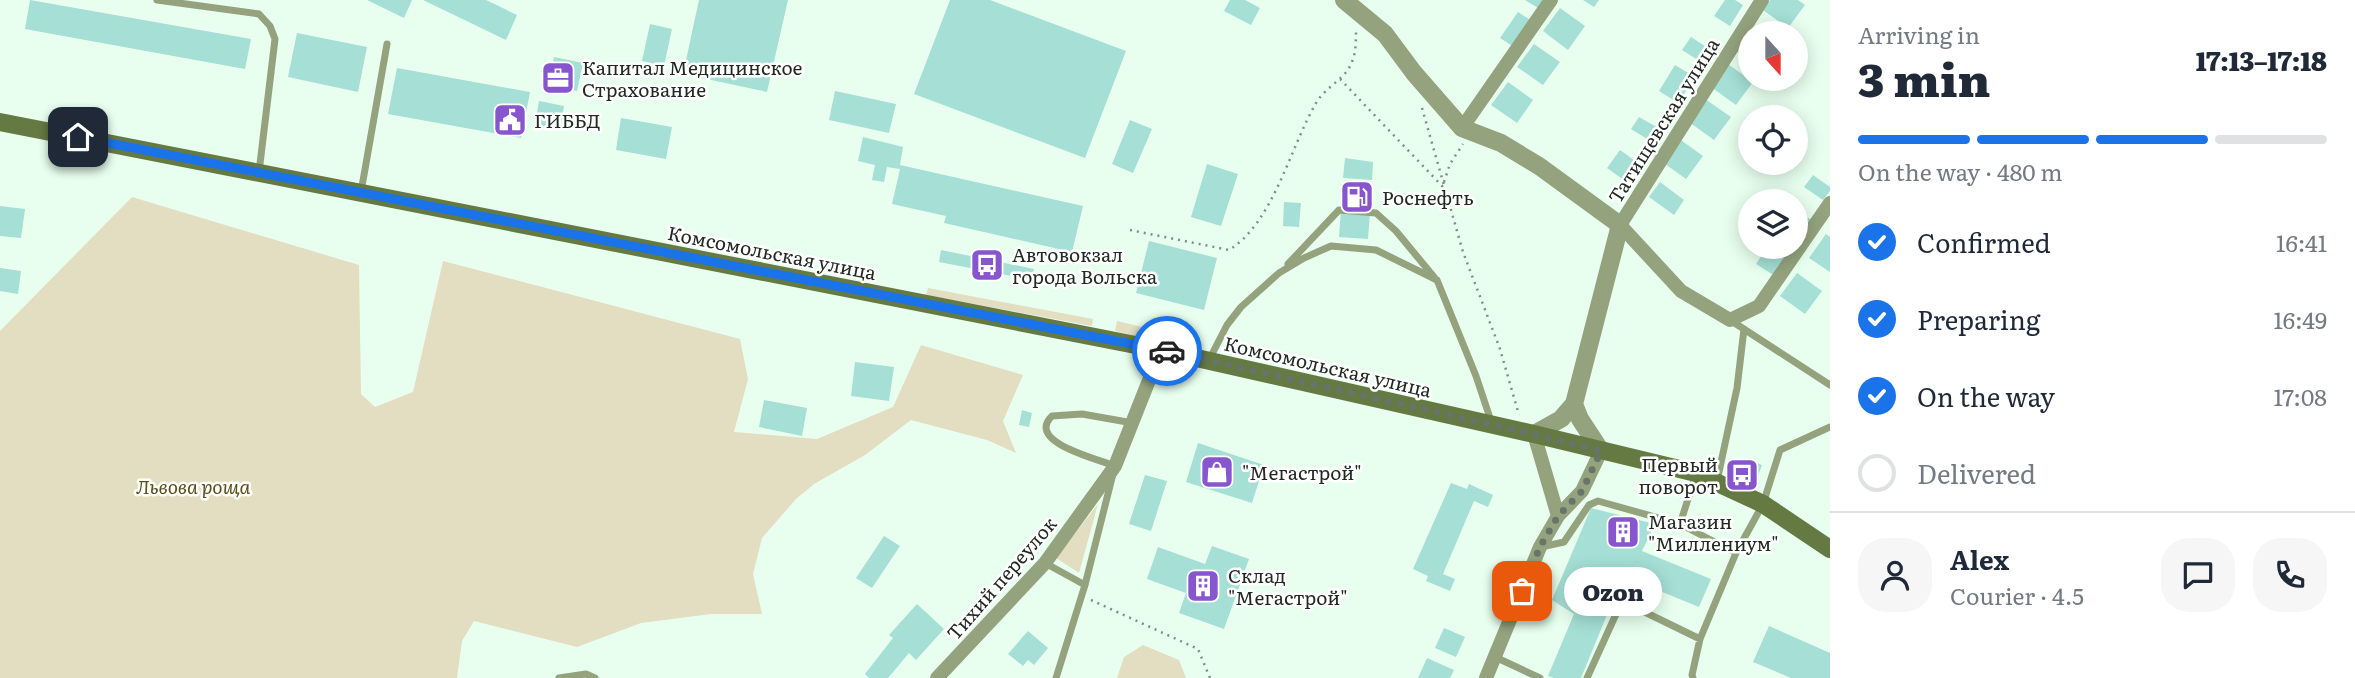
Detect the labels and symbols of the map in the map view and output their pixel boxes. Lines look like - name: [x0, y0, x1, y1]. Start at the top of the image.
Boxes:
- north arrow: [1738, 21, 1808, 91]
- street label: Татищевская улица: [1601, 31, 1726, 208]
- place label: Капитал Медицинское Страхование: [582, 53, 803, 103]
- office icon: Капитал Медицинское Страхование: [539, 59, 577, 97]
- public building icon: ГИББД: [491, 101, 529, 139]
- place label: ГИББД: [534, 106, 601, 134]
- pin: [48, 107, 108, 167]
- fuel station icon: Роснефть: [1338, 178, 1376, 216]
- place label: Роснефть: [1382, 183, 1474, 211]
- street label: Комсомольская улица: [665, 218, 880, 286]
- place label: Автовокзал города Вольска: [1012, 240, 1158, 290]
- bus stop icon: Автовокзал города Вольска: [968, 246, 1006, 284]
- courier: [1132, 316, 1202, 386]
- street label: Комсомольская улица: [1222, 329, 1435, 404]
- place label: Первый поворот: [1638, 450, 1718, 500]
- shop icon: "Мегастрой": [1198, 453, 1236, 491]
- bus stop icon: Первый поворот: [1723, 456, 1761, 494]
- place label: "Мегастрой": [1242, 458, 1362, 486]
- park label: Львова роща: [136, 472, 250, 500]
- place label: Магазин "Миллениум": [1648, 507, 1779, 557]
- street label: Тихий переулок: [939, 510, 1063, 646]
- building icon: Магазин "Миллениум": [1604, 513, 1642, 551]
- place label: Склад "Мегастрой": [1228, 561, 1348, 611]
- pin: [1492, 561, 1552, 621]
- callout: Ozon: [1564, 566, 1662, 616]
- building icon: Склад "Мегастрой": [1184, 567, 1222, 605]

